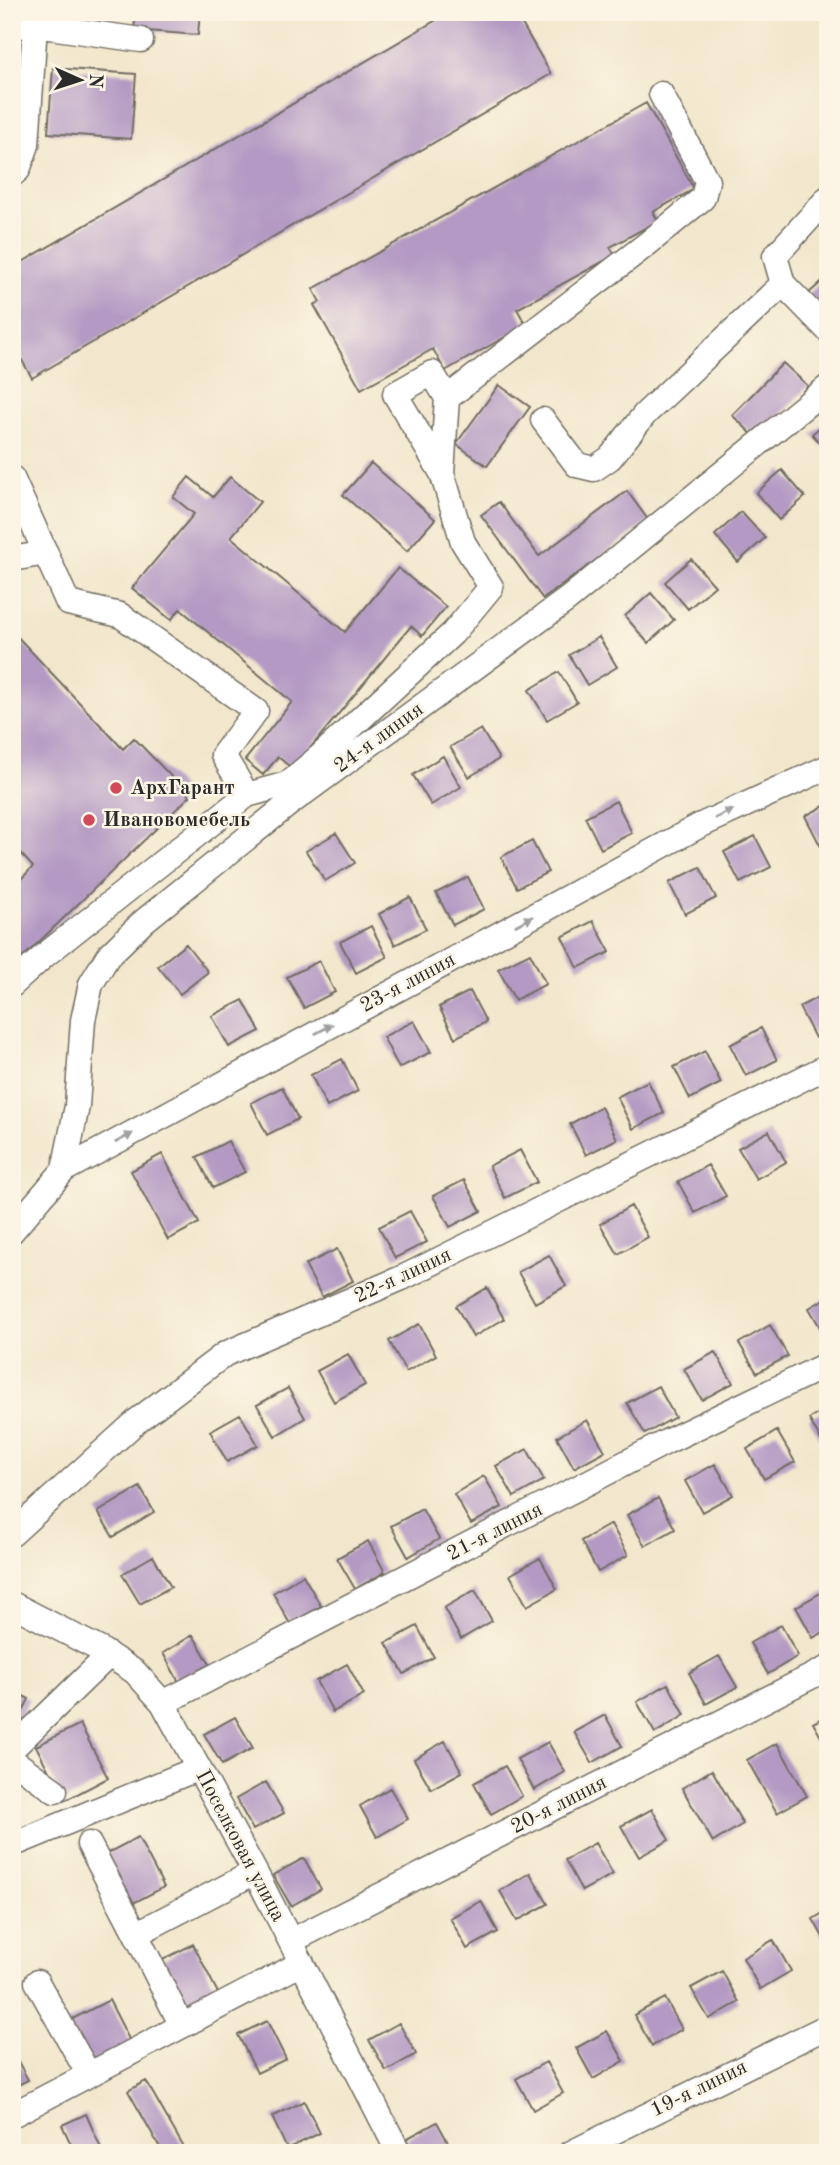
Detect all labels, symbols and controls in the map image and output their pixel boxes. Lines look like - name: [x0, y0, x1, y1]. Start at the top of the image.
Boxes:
- north arrow: [46, 46, 116, 116]
- text: N: [85, 73, 104, 89]
- street label: 24-я линия: [331, 699, 428, 777]
- place label: АрхГарант: [130, 778, 235, 799]
- marker: АрхГарант: [108, 780, 124, 796]
- one-way arrow: [714, 808, 735, 819]
- place label: Ивановомебель: [103, 810, 250, 831]
- marker: Ивановомебель: [81, 812, 97, 828]
- one-way arrow: [514, 915, 533, 927]
- street label: 23-я линия: [357, 949, 459, 1017]
- one-way arrow: [314, 1023, 333, 1035]
- one-way arrow: [114, 1132, 134, 1144]
- street label: 22-я линия: [351, 1244, 455, 1308]
- street label: 21-я линия: [444, 1499, 546, 1565]
- street label: Поселковая улица: [191, 1767, 289, 1925]
- street label: 20-я линия: [508, 1772, 610, 1838]
- street label: 19-я линия: [647, 2057, 751, 2121]

